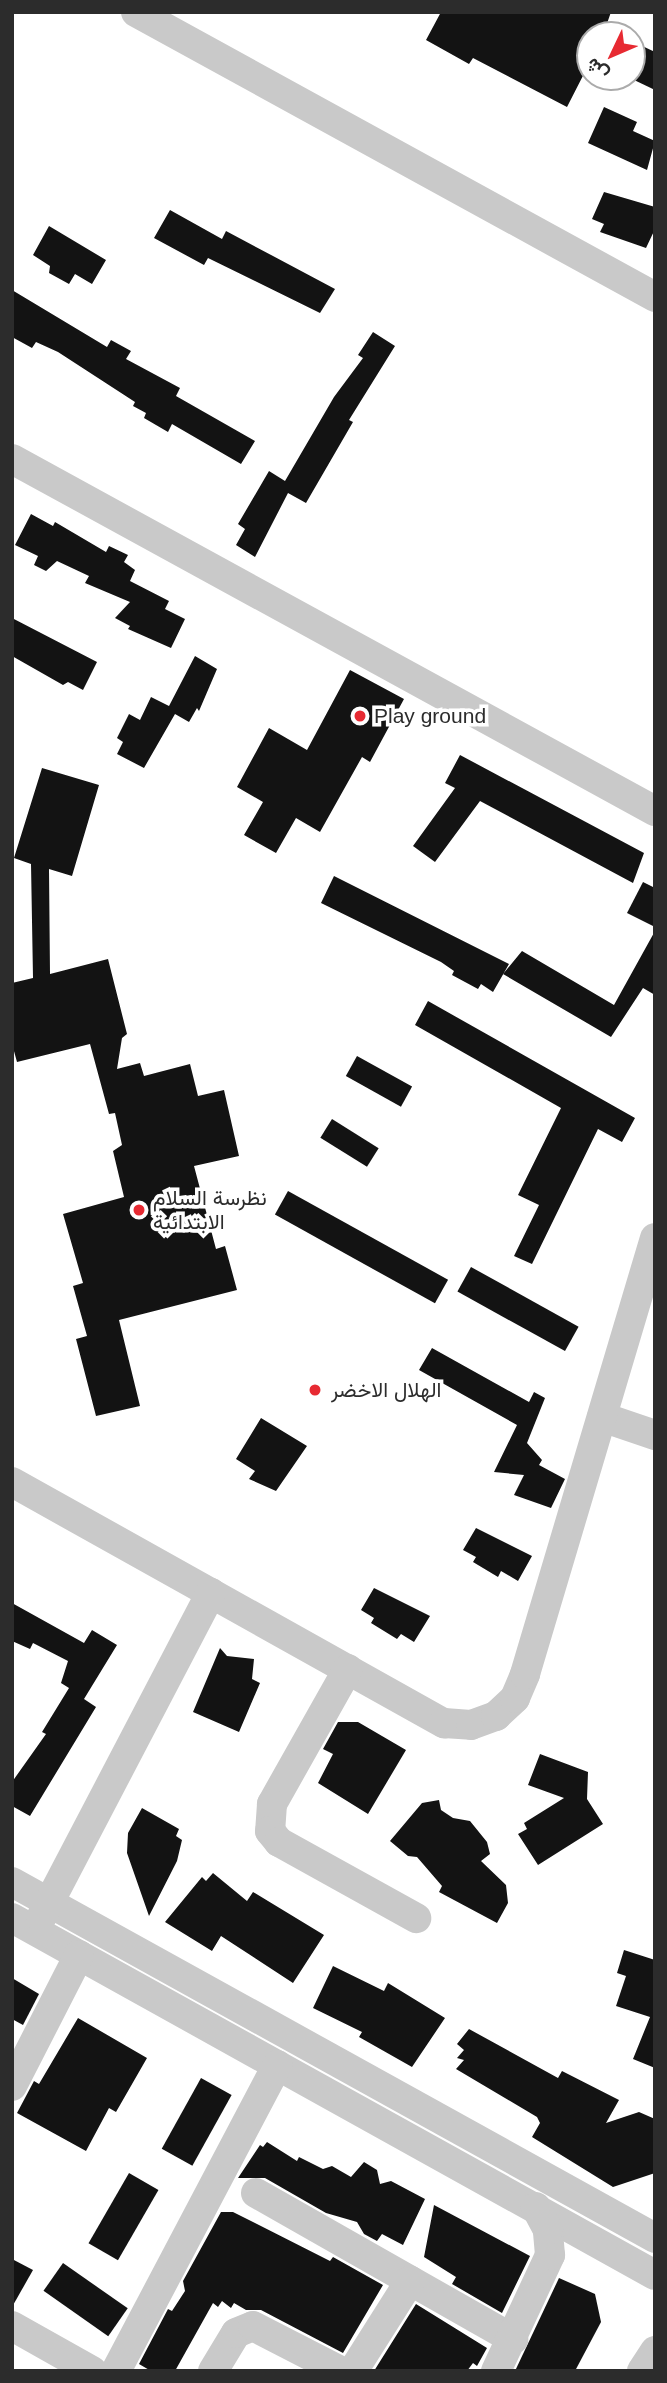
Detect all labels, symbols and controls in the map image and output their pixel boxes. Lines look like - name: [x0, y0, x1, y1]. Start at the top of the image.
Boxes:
- north arrow: [576, 21, 646, 91]
- text: ش: [581, 54, 612, 85]
- place label: Play ground: [374, 703, 486, 729]
- marker: Play ground: [352, 708, 368, 724]
- place label: نظرسة السلام الابتدائية: [153, 1185, 267, 1235]
- marker: نظرسة السلام الابتدائية: [131, 1202, 147, 1218]
- place label: الهلال الاخضر: [331, 1377, 441, 1403]
- marker: الهلال الاخضر: [305, 1380, 325, 1400]

